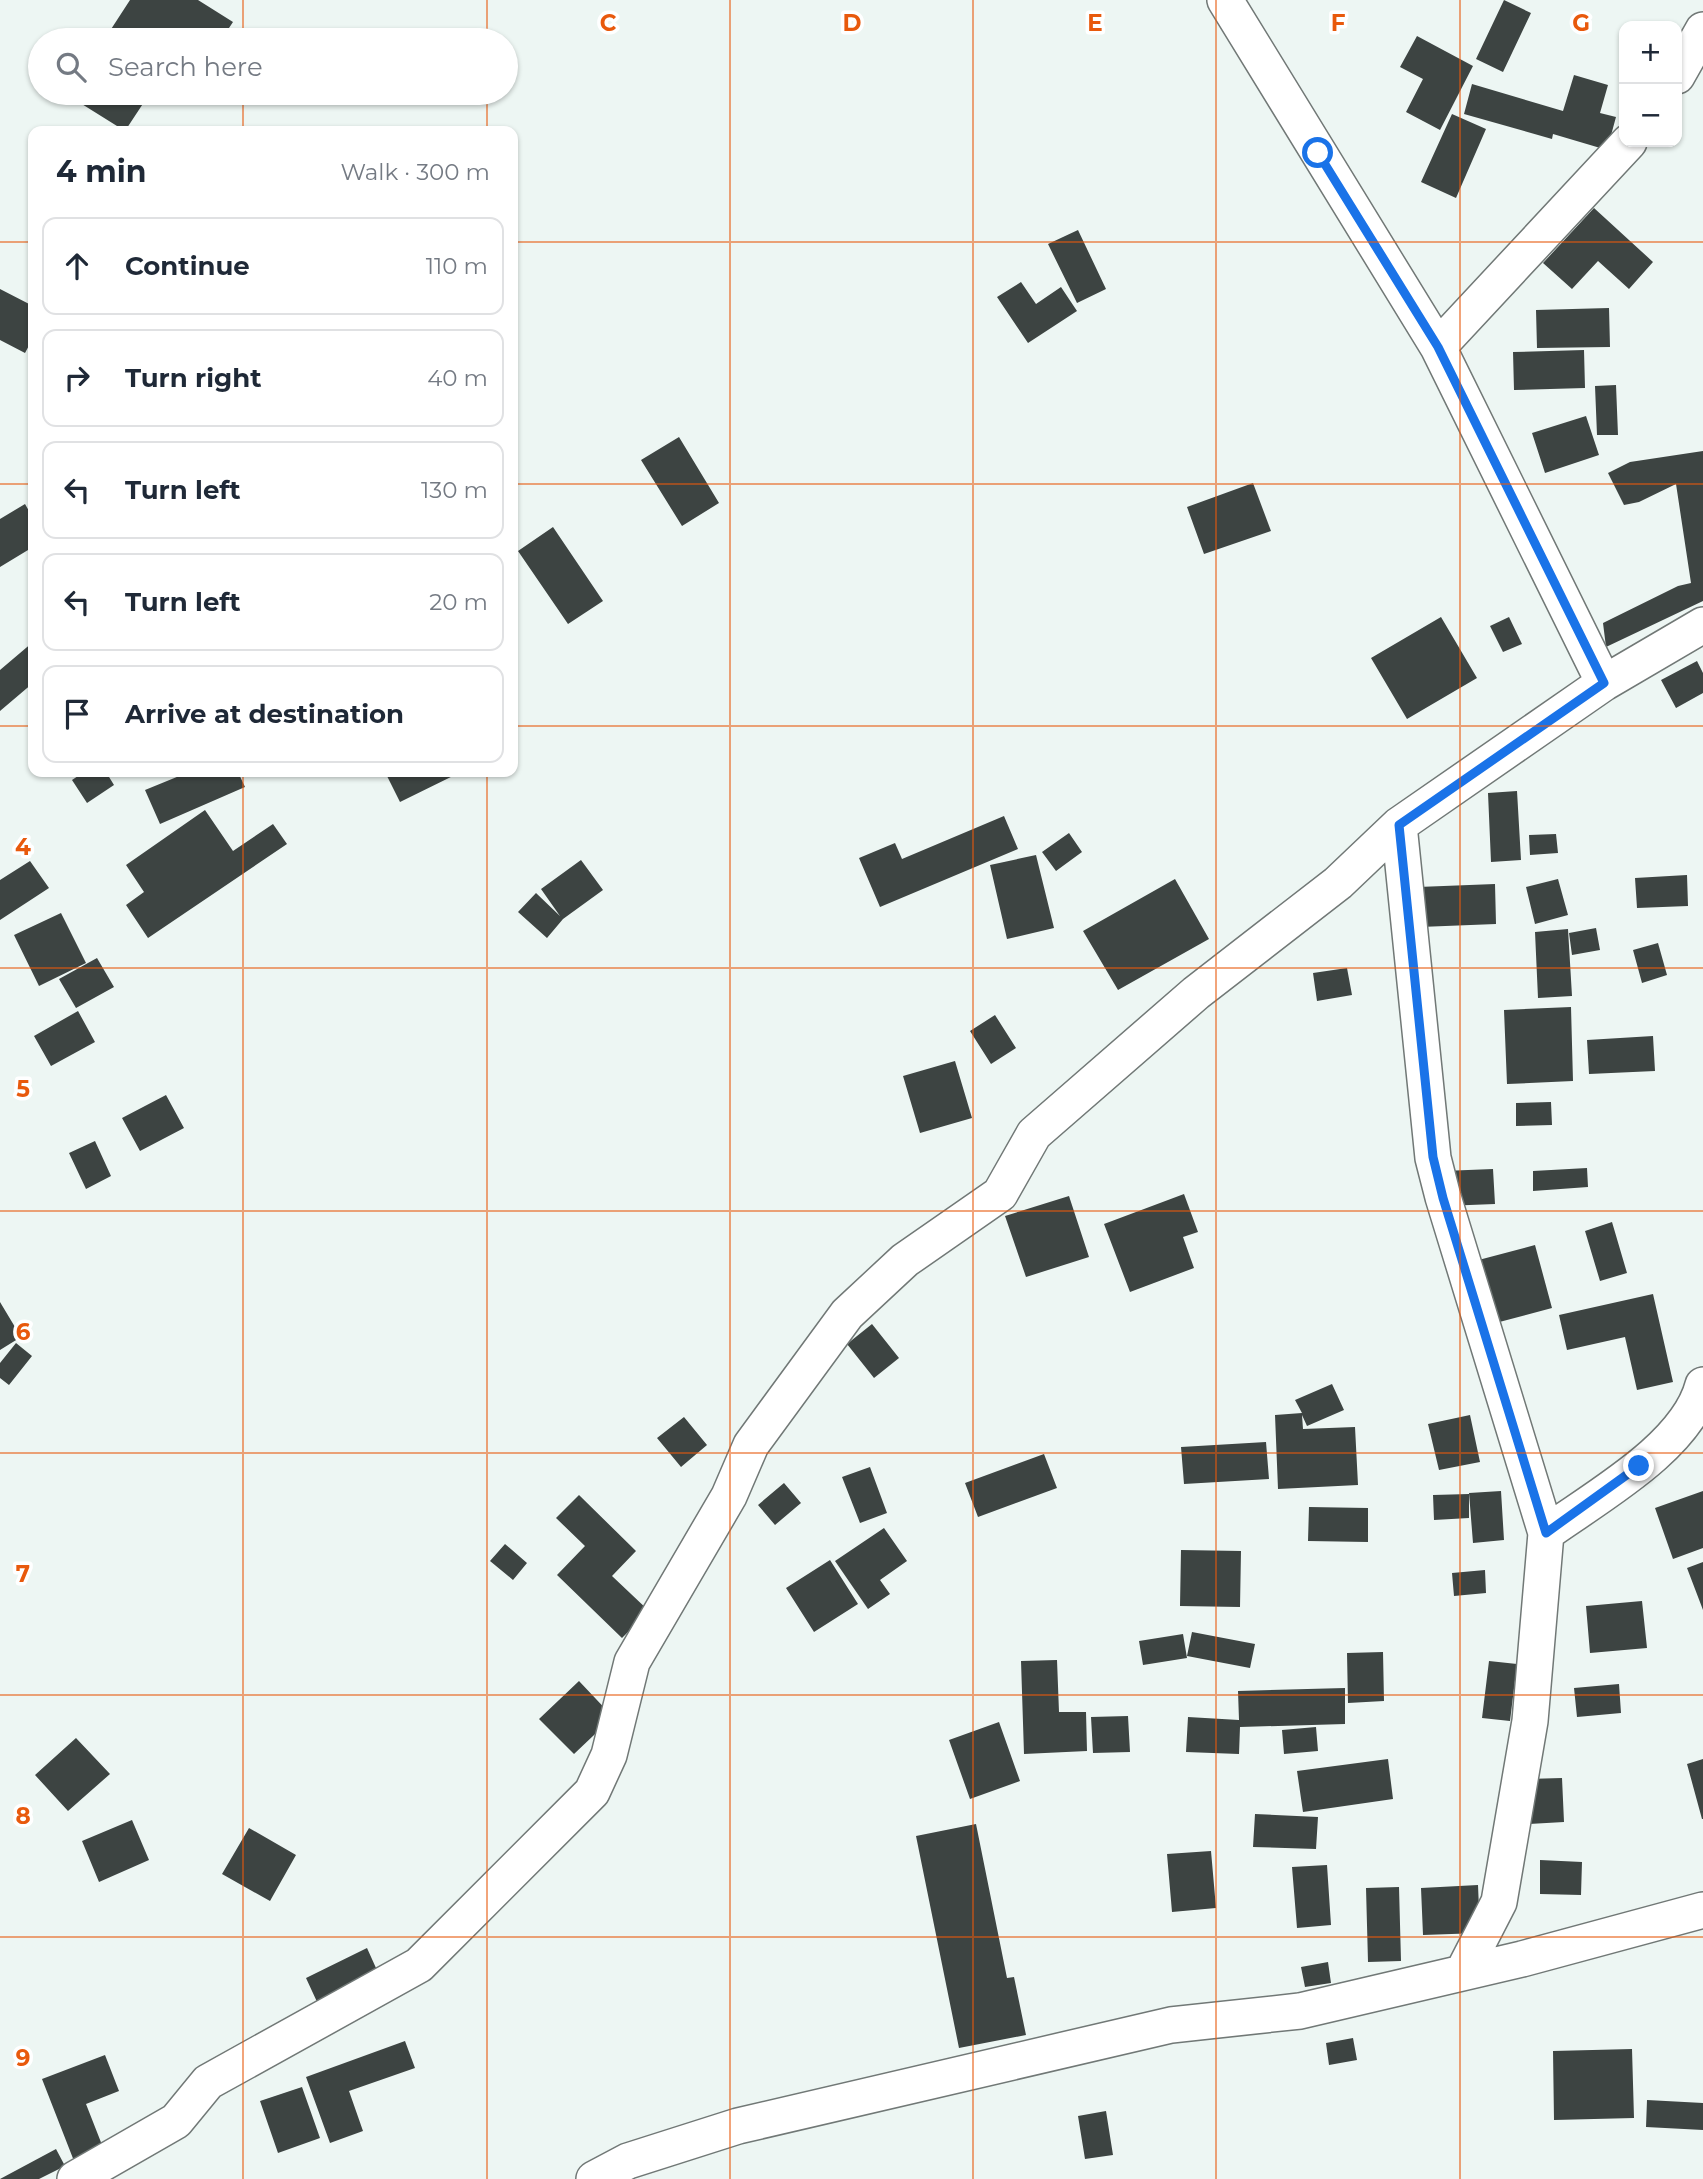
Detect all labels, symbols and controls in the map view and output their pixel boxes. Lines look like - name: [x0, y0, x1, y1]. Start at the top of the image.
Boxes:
- text: C: [600, 9, 617, 37]
- text: D: [843, 9, 862, 37]
- text: E: [1087, 9, 1103, 37]
- text: F: [1331, 9, 1346, 37]
- text: G: [1572, 9, 1590, 37]
- map controls: [1619, 21, 1682, 147]
- button: +: [1619, 21, 1682, 84]
- search box: [28, 28, 518, 105]
- icon: search: [52, 48, 90, 86]
- text: Search here: [108, 51, 263, 83]
- button: −: [1619, 84, 1682, 147]
- route start: [1302, 137, 1333, 168]
- text: 4 min: [56, 153, 146, 190]
- text: Walk · 300 m: [340, 158, 490, 186]
- icon: ahead: [58, 247, 96, 285]
- text: Continue: [125, 250, 250, 282]
- text: 110 m: [426, 252, 488, 280]
- icon: right: [58, 359, 96, 397]
- text: Turn right: [125, 362, 261, 394]
- text: 40 m: [427, 364, 488, 392]
- icon: left: [58, 471, 96, 509]
- text: Turn left: [125, 474, 241, 506]
- text: 130 m: [421, 476, 488, 504]
- icon: left: [58, 583, 96, 621]
- text: Turn left: [125, 586, 241, 618]
- text: 20 m: [429, 588, 488, 616]
- icon: arrive: [58, 695, 96, 733]
- text: Arrive at destination: [125, 698, 404, 730]
- text: 4: [15, 833, 31, 861]
- text: 5: [16, 1075, 30, 1103]
- text: 6: [16, 1318, 31, 1346]
- route end: [1623, 1450, 1654, 1481]
- text: 7: [16, 1560, 30, 1588]
- text: 8: [15, 1802, 31, 1830]
- text: 9: [16, 2044, 30, 2072]

